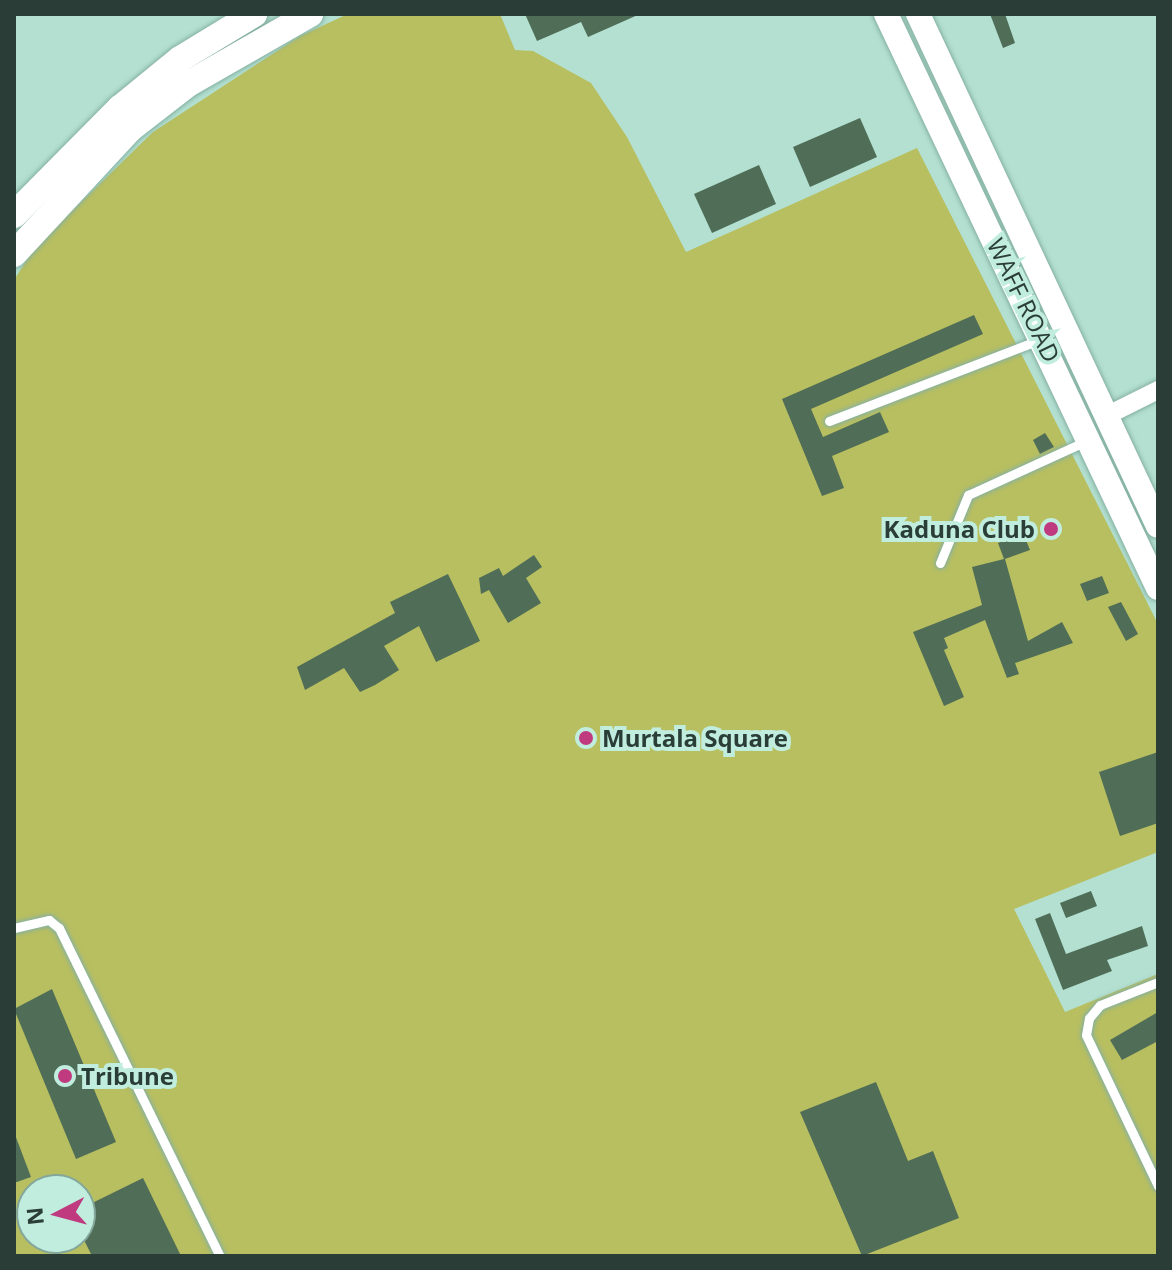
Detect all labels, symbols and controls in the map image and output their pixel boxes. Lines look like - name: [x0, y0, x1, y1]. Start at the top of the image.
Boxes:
- street label: WAFF ROAD: [982, 233, 1066, 367]
- place label: Kaduna Club: [884, 515, 1035, 543]
- marker: Kaduna Club: [1042, 520, 1060, 538]
- place label: Murtala Square: [602, 724, 788, 752]
- marker: Murtala Square: [577, 729, 595, 747]
- place label: Tribune: [81, 1062, 174, 1090]
- marker: Tribune: [56, 1067, 74, 1085]
- north arrow: [16, 1174, 96, 1254]
- text: N: [18, 1206, 50, 1227]

